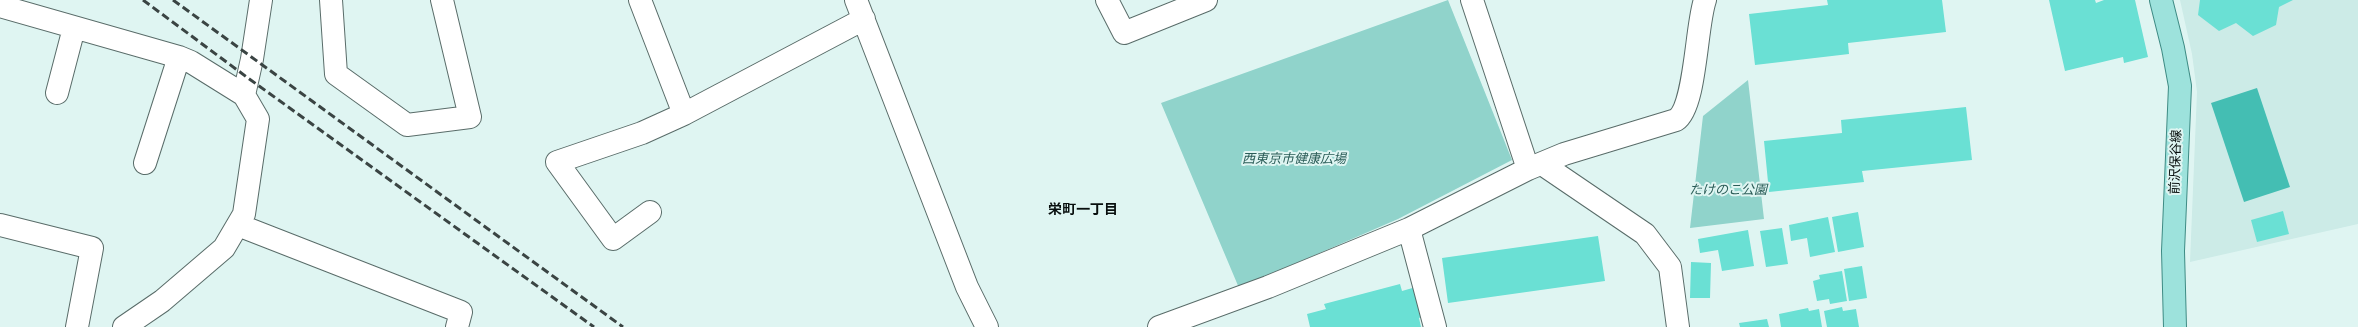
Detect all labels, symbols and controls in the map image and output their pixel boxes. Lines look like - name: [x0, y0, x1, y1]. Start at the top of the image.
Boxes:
- street label: 前沢保谷線: [2167, 129, 2185, 195]
- park label: 西東京市健康広場: [1242, 151, 1346, 167]
- park label: たけのこ公園: [1689, 182, 1767, 198]
- district label: 栄町一丁目: [1048, 202, 1118, 218]

